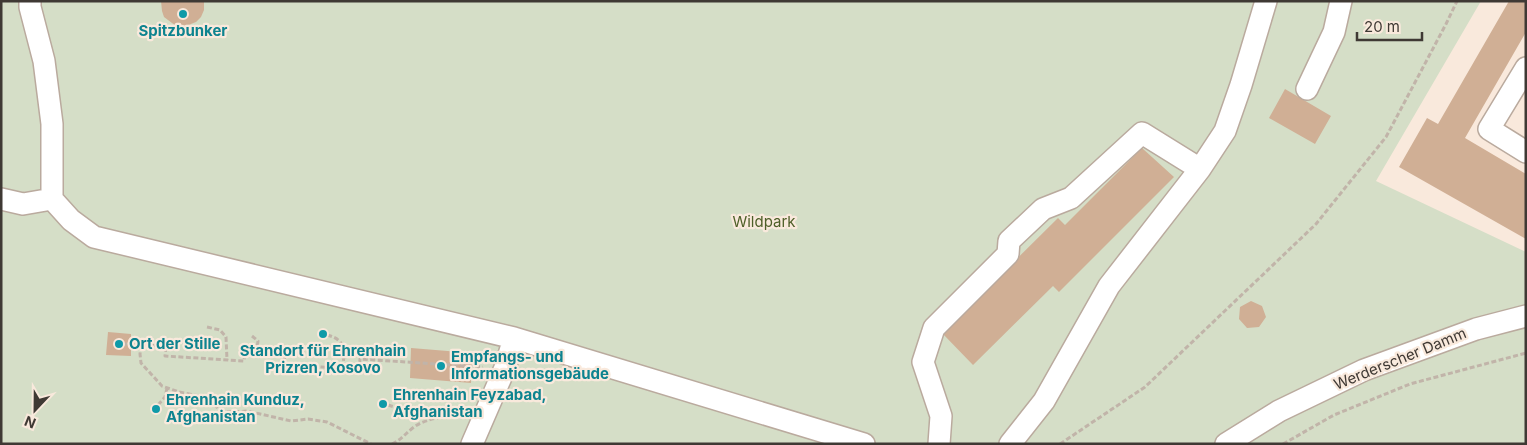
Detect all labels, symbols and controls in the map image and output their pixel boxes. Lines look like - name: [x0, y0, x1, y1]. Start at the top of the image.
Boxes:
- marker: Spitzbunker: [177, 8, 189, 20]
- scale bar: [1357, 10, 1422, 42]
- text: 20 m: [1364, 17, 1400, 36]
- place label: Spitzbunker: [139, 21, 227, 40]
- park label: Wildpark: [732, 212, 796, 231]
- street label: Werderscher Damm: [1331, 323, 1469, 394]
- marker: Standort für Ehrenhain Prizren, Kosovo: [317, 328, 329, 340]
- place label: Ort der Stille: [129, 334, 221, 353]
- marker: Ort der Stille: [113, 338, 125, 350]
- place label: Standort für Ehrenhain Prizren, Kosovo: [240, 341, 406, 377]
- place label: Empfangs- und Informationsgebäude: [451, 347, 609, 383]
- marker: Empfangs- und Informationsgebäude: [435, 360, 447, 372]
- north arrow: [10, 385, 60, 435]
- place label: Ehrenhain Feyzabad, Afghanistan: [393, 385, 547, 421]
- place label: Ehrenhain Kunduz, Afghanistan: [166, 390, 305, 426]
- marker: Ehrenhain Feyzabad, Afghanistan: [377, 398, 389, 410]
- marker: Ehrenhain Kunduz, Afghanistan: [150, 403, 162, 415]
- text: N: [22, 413, 38, 432]

